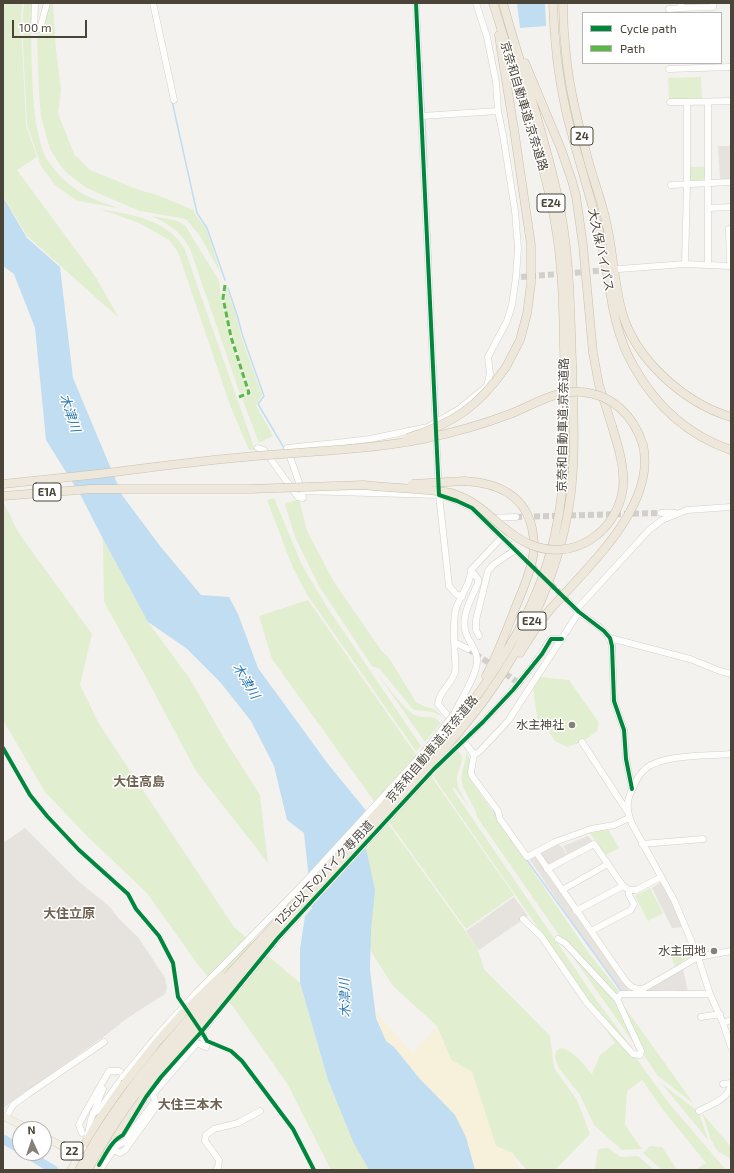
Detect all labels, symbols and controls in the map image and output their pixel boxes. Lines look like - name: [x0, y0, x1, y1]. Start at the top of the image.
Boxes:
- scale bar: [14, 12, 89, 38]
- legend: [582, 12, 722, 64]
- text: 100 m: [19, 20, 51, 34]
- text: Cycle path: [620, 21, 677, 35]
- street label: 京奈和自動車道;京奈道路: [497, 39, 551, 173]
- text: Path: [620, 41, 645, 55]
- road number: 24: [571, 127, 593, 145]
- road number: E24: [537, 194, 565, 212]
- street label: 大久保バイパス: [585, 207, 617, 293]
- street label: 京奈和自動車道;京奈道路: [555, 357, 571, 493]
- water label: 木津川: [57, 392, 83, 434]
- road number: E1A: [33, 483, 61, 501]
- road number: E24: [518, 612, 546, 630]
- water label: 木津川: [229, 660, 263, 702]
- street label: 京奈和自動車道;京奈道路: [383, 693, 481, 805]
- place label: 水主神社: [516, 718, 564, 732]
- marker: 水主神社: [567, 720, 577, 730]
- district label: 大住高島: [113, 774, 165, 790]
- street label: 125cc以下のバイク専用道: [272, 818, 376, 928]
- district label: 大住立原: [43, 906, 95, 922]
- place label: 水主団地: [658, 944, 706, 958]
- marker: 水主団地: [709, 946, 719, 956]
- water label: 木津川: [337, 978, 353, 1018]
- district label: 大住三本木: [158, 1097, 222, 1113]
- north arrow: [12, 1121, 52, 1161]
- text: N: [27, 1123, 36, 1136]
- road number: 22: [61, 1142, 83, 1160]

